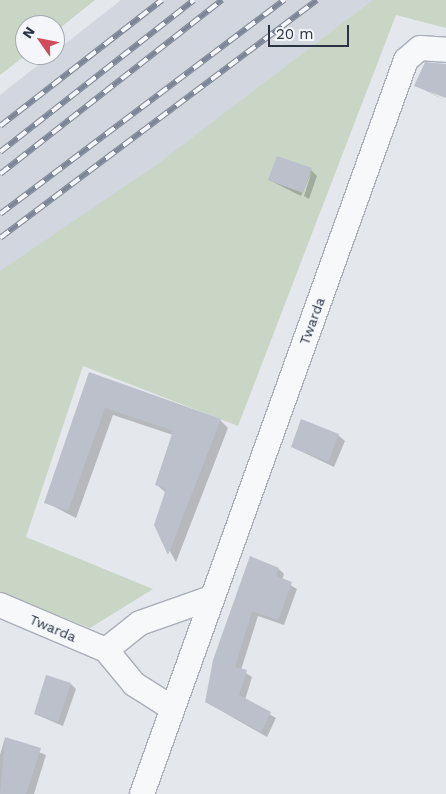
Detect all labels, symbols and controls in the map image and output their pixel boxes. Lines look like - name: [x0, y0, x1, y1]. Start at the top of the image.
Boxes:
- north arrow: [15, 15, 65, 65]
- scale bar: [271, 15, 352, 47]
- text: N: [19, 24, 38, 41]
- text: 20 m: [276, 25, 314, 43]
- street label: Twarda: [296, 295, 328, 347]
- street label: Twarda: [27, 611, 79, 645]

